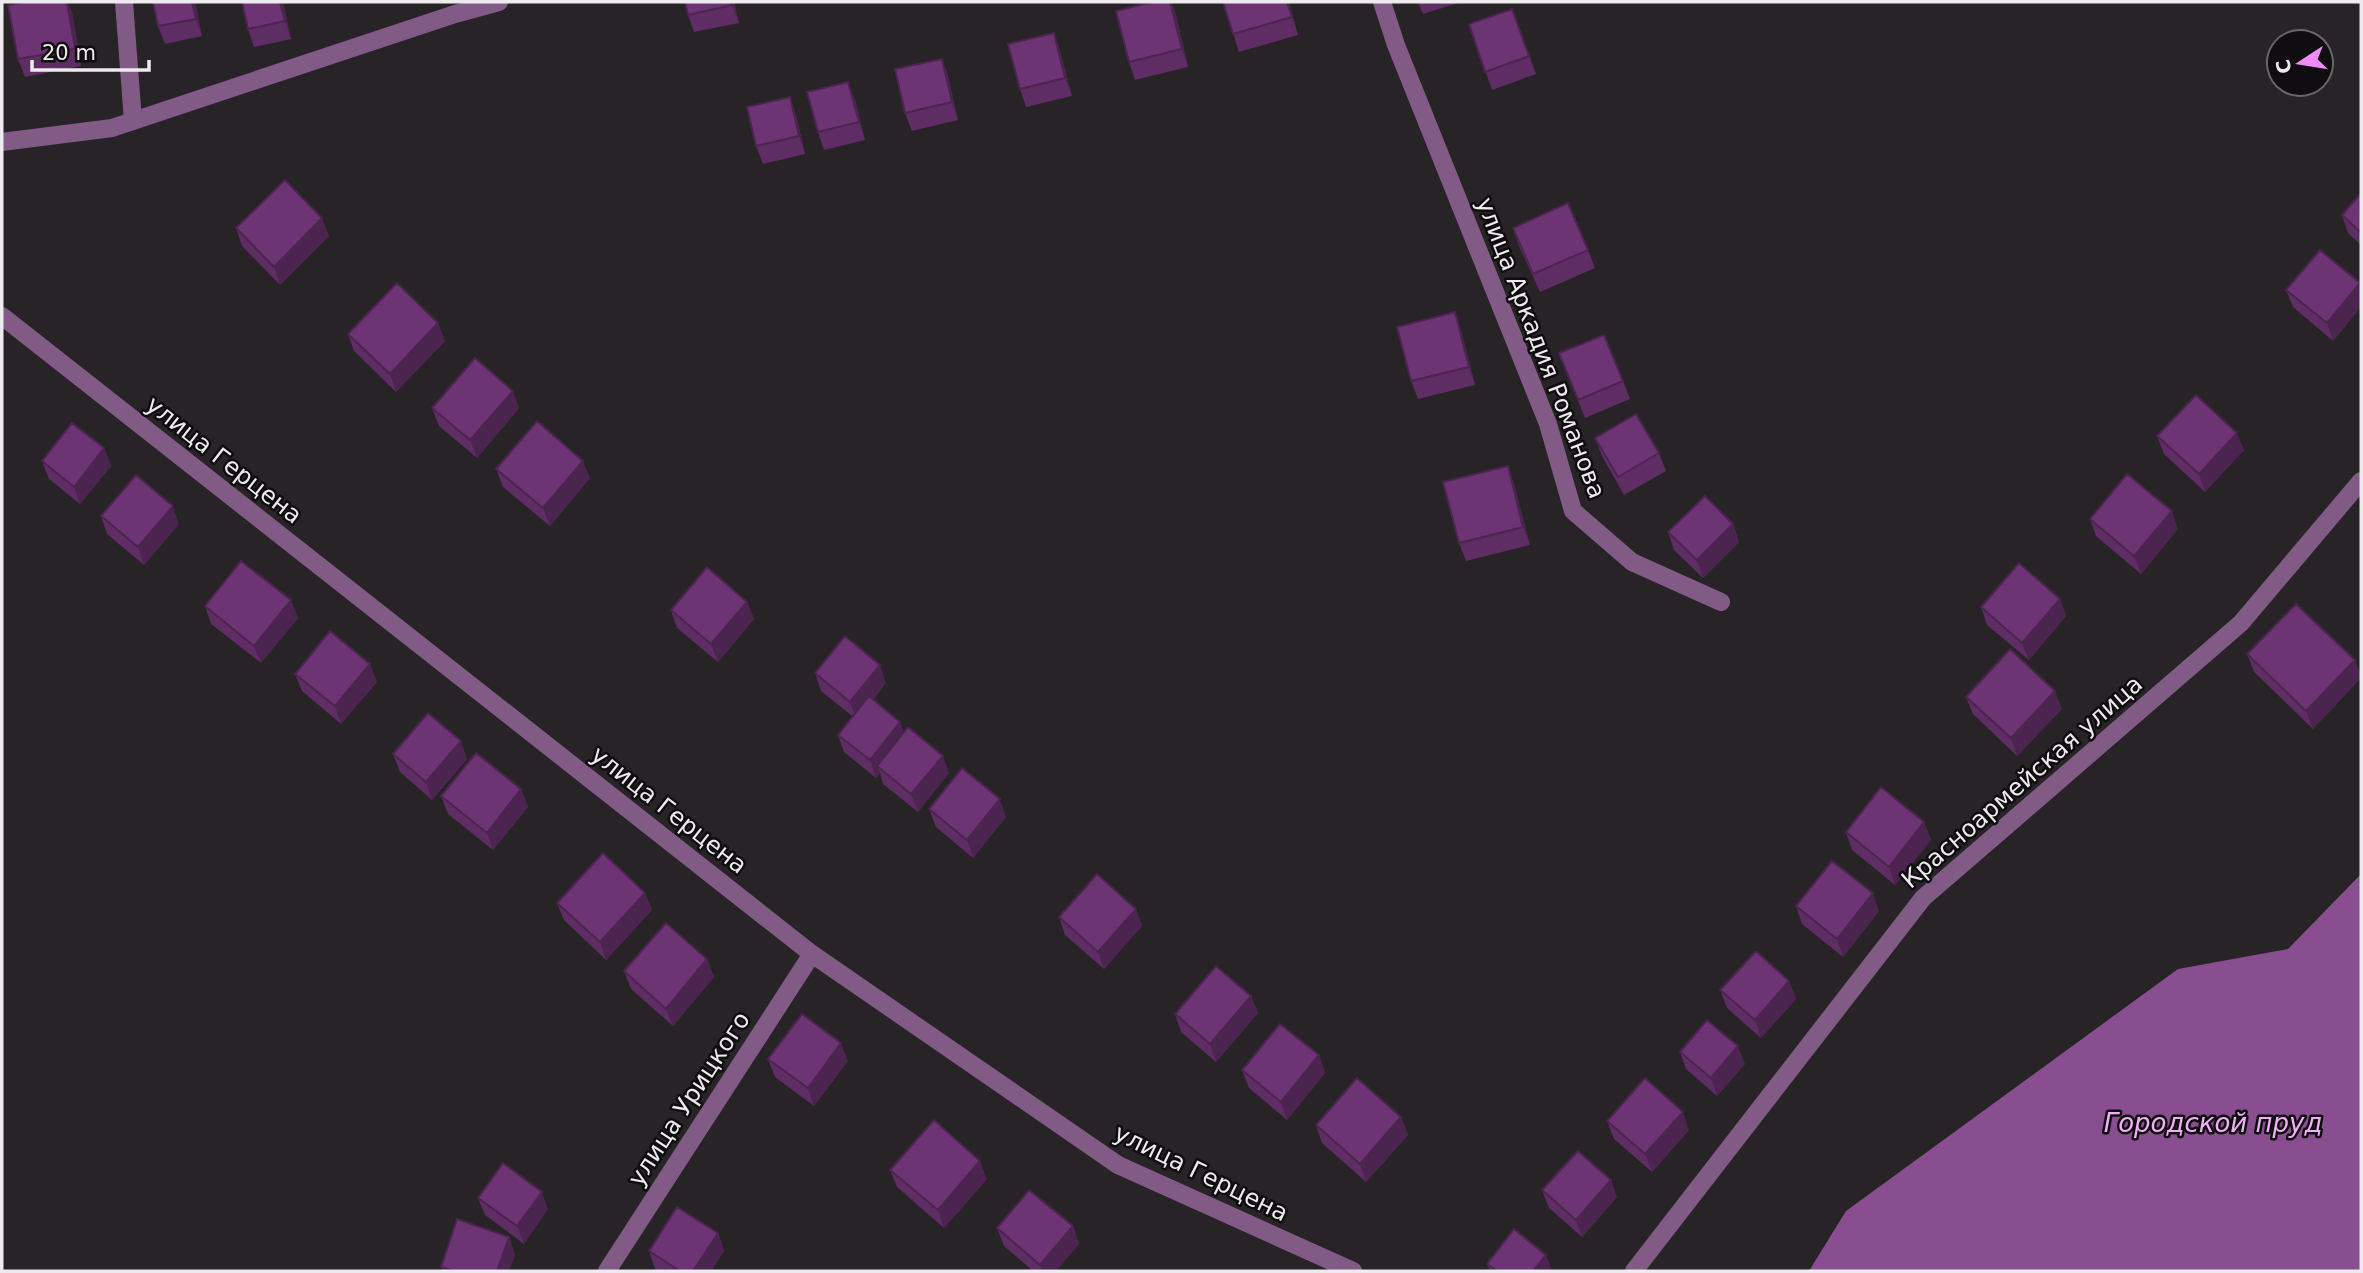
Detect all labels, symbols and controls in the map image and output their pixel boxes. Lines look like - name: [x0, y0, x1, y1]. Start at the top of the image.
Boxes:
- scale bar: [32, 28, 149, 72]
- north arrow: [2265, 28, 2335, 98]
- text: 20 m: [42, 41, 96, 65]
- text: С: [2271, 57, 2296, 76]
- street label: улица Аркадия Романова: [1471, 194, 1611, 502]
- street label: улица Герцена: [141, 390, 307, 530]
- street label: Красноармейская улица: [1896, 670, 2148, 894]
- street label: улица Герцена: [586, 740, 752, 880]
- street label: улица Урицкого: [622, 1007, 756, 1191]
- water label: Городской пруд: [2104, 1108, 2322, 1138]
- street label: улица Герцена: [1109, 1119, 1293, 1227]

